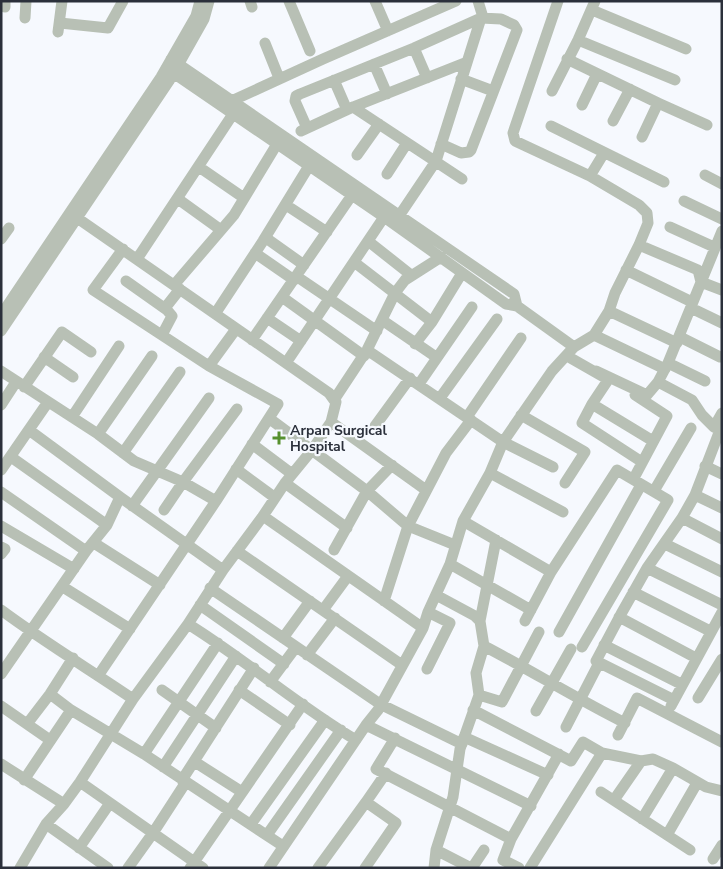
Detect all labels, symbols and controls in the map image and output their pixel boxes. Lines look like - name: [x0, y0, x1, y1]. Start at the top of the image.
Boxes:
- place label: Arpan Surgical Hospital: [290, 421, 387, 456]
- marker: Arpan Surgical Hospital: [272, 431, 286, 445]

